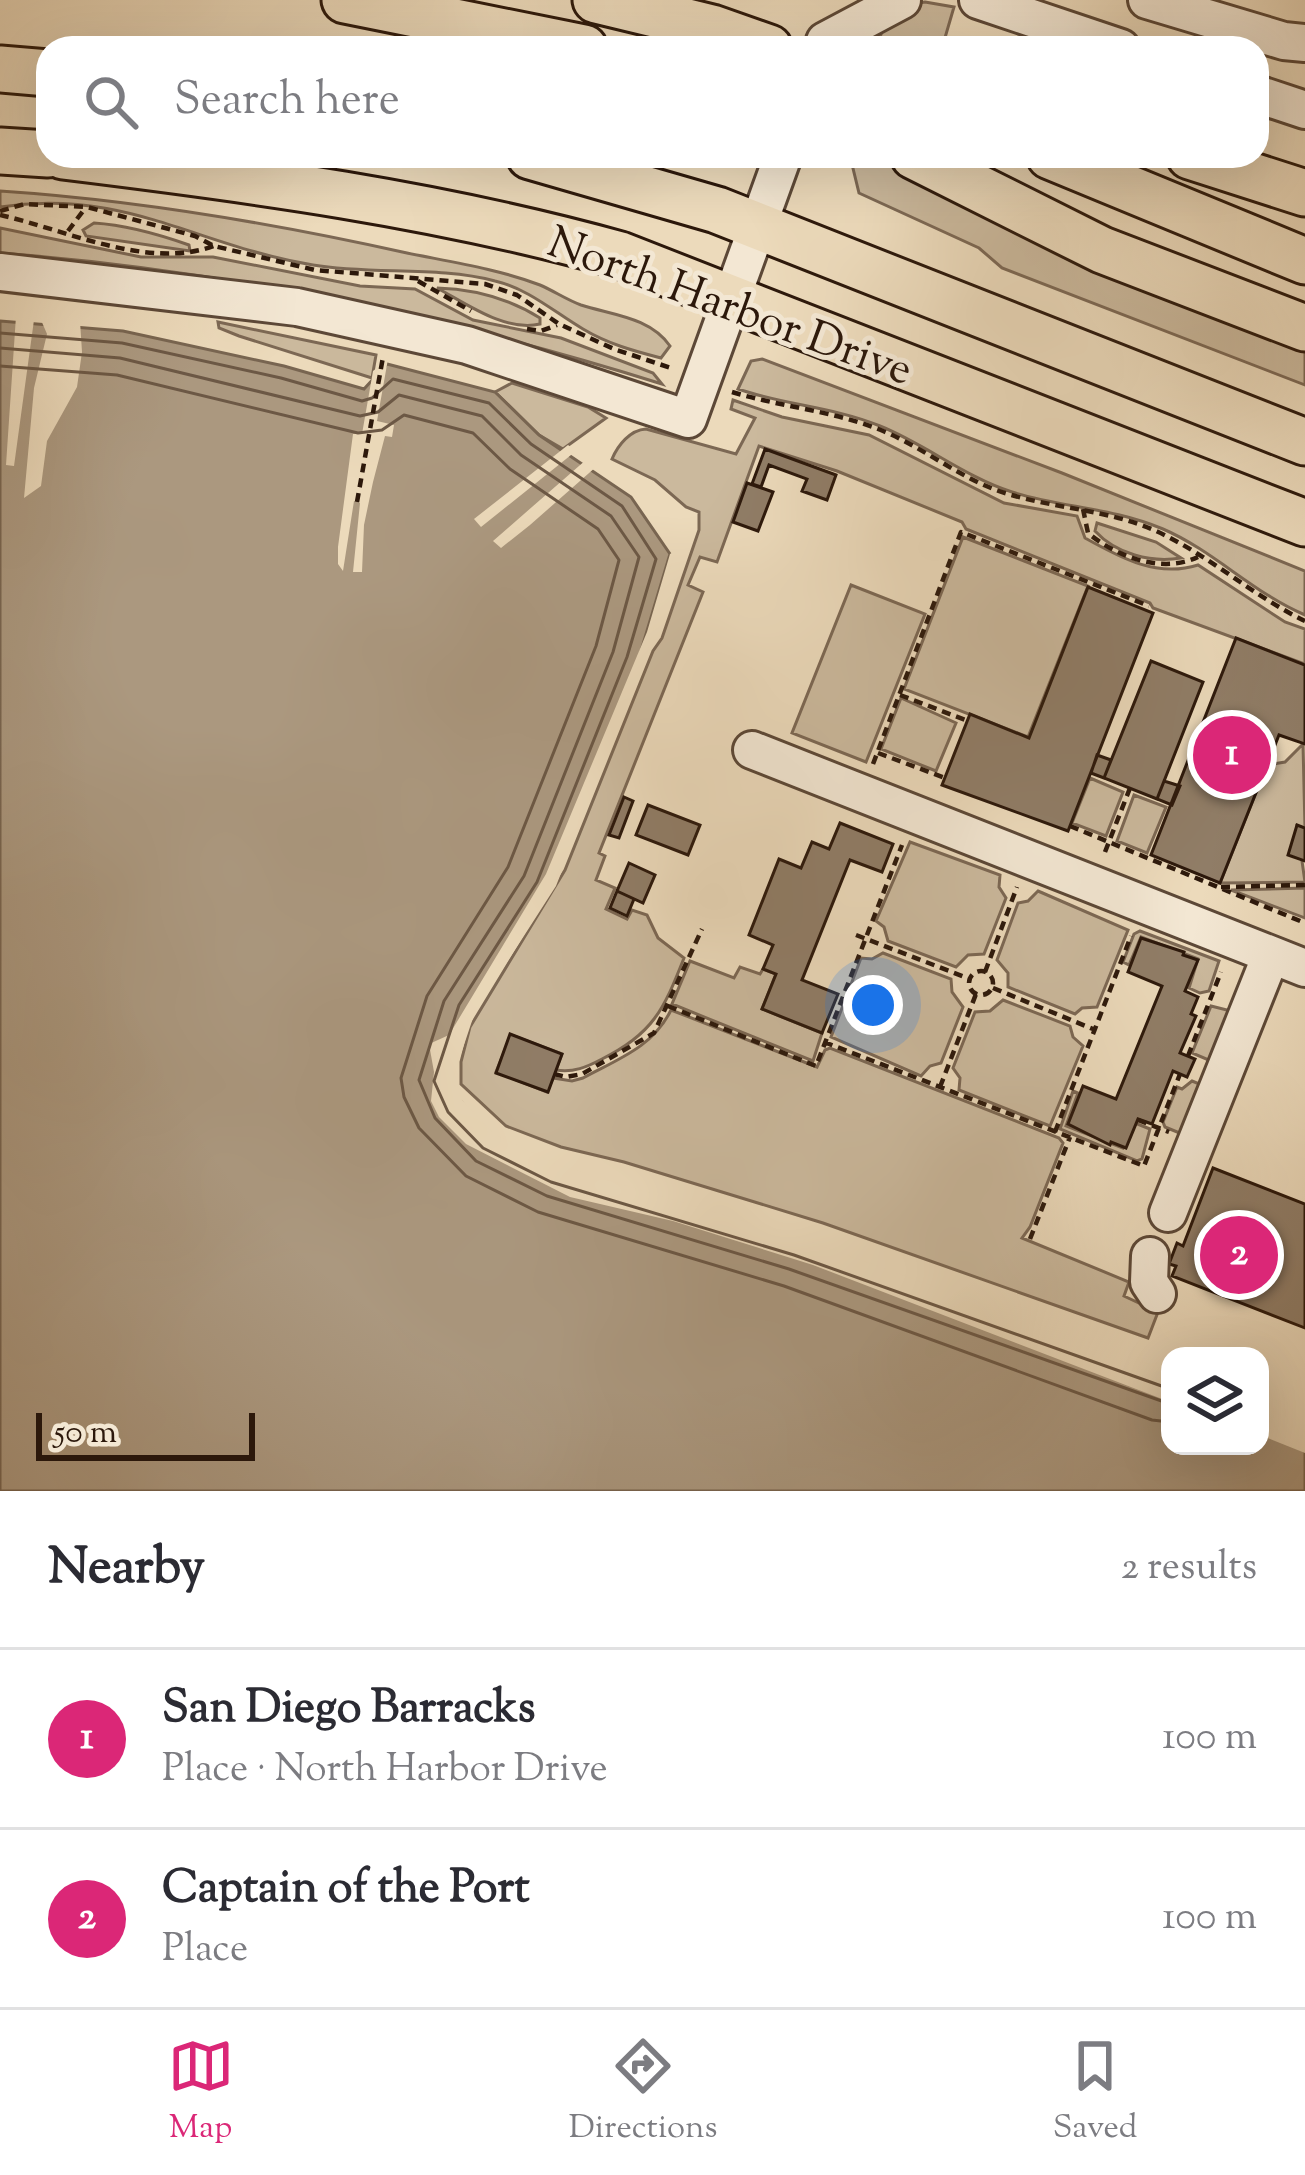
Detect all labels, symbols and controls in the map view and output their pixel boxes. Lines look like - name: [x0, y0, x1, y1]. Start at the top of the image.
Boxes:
- search box: [36, 36, 1269, 168]
- icon: search: [78, 69, 144, 135]
- text: Search here: [174, 70, 400, 135]
- street label: North Harbor Drive: [537, 213, 921, 405]
- pin: 1: [1193, 710, 1271, 800]
- your location: [843, 975, 903, 1035]
- pin: 2: [1200, 1210, 1278, 1300]
- map controls: [1161, 1347, 1269, 1455]
- button: layers: [1161, 1347, 1269, 1455]
- scale bar: [36, 1407, 255, 1460]
- text: 50 m: [54, 1410, 117, 1458]
- text: Nearby: [48, 1533, 205, 1606]
- text: 2 results: [1121, 1541, 1257, 1597]
- text: San Diego Barracks: [162, 1678, 536, 1743]
- text: 1: [80, 1711, 94, 1767]
- text: 100 m: [1162, 1711, 1257, 1767]
- text: Place · North Harbor Drive: [162, 1743, 608, 1799]
- text: Captain of the Port: [162, 1858, 530, 1923]
- text: 2: [78, 1891, 96, 1947]
- text: 100 m: [1162, 1891, 1257, 1947]
- text: Place: [162, 1923, 248, 1979]
- tab: Map: [168, 2033, 234, 2153]
- tab: Directions: [569, 2033, 718, 2153]
- tab: Saved: [1053, 2033, 1137, 2153]

